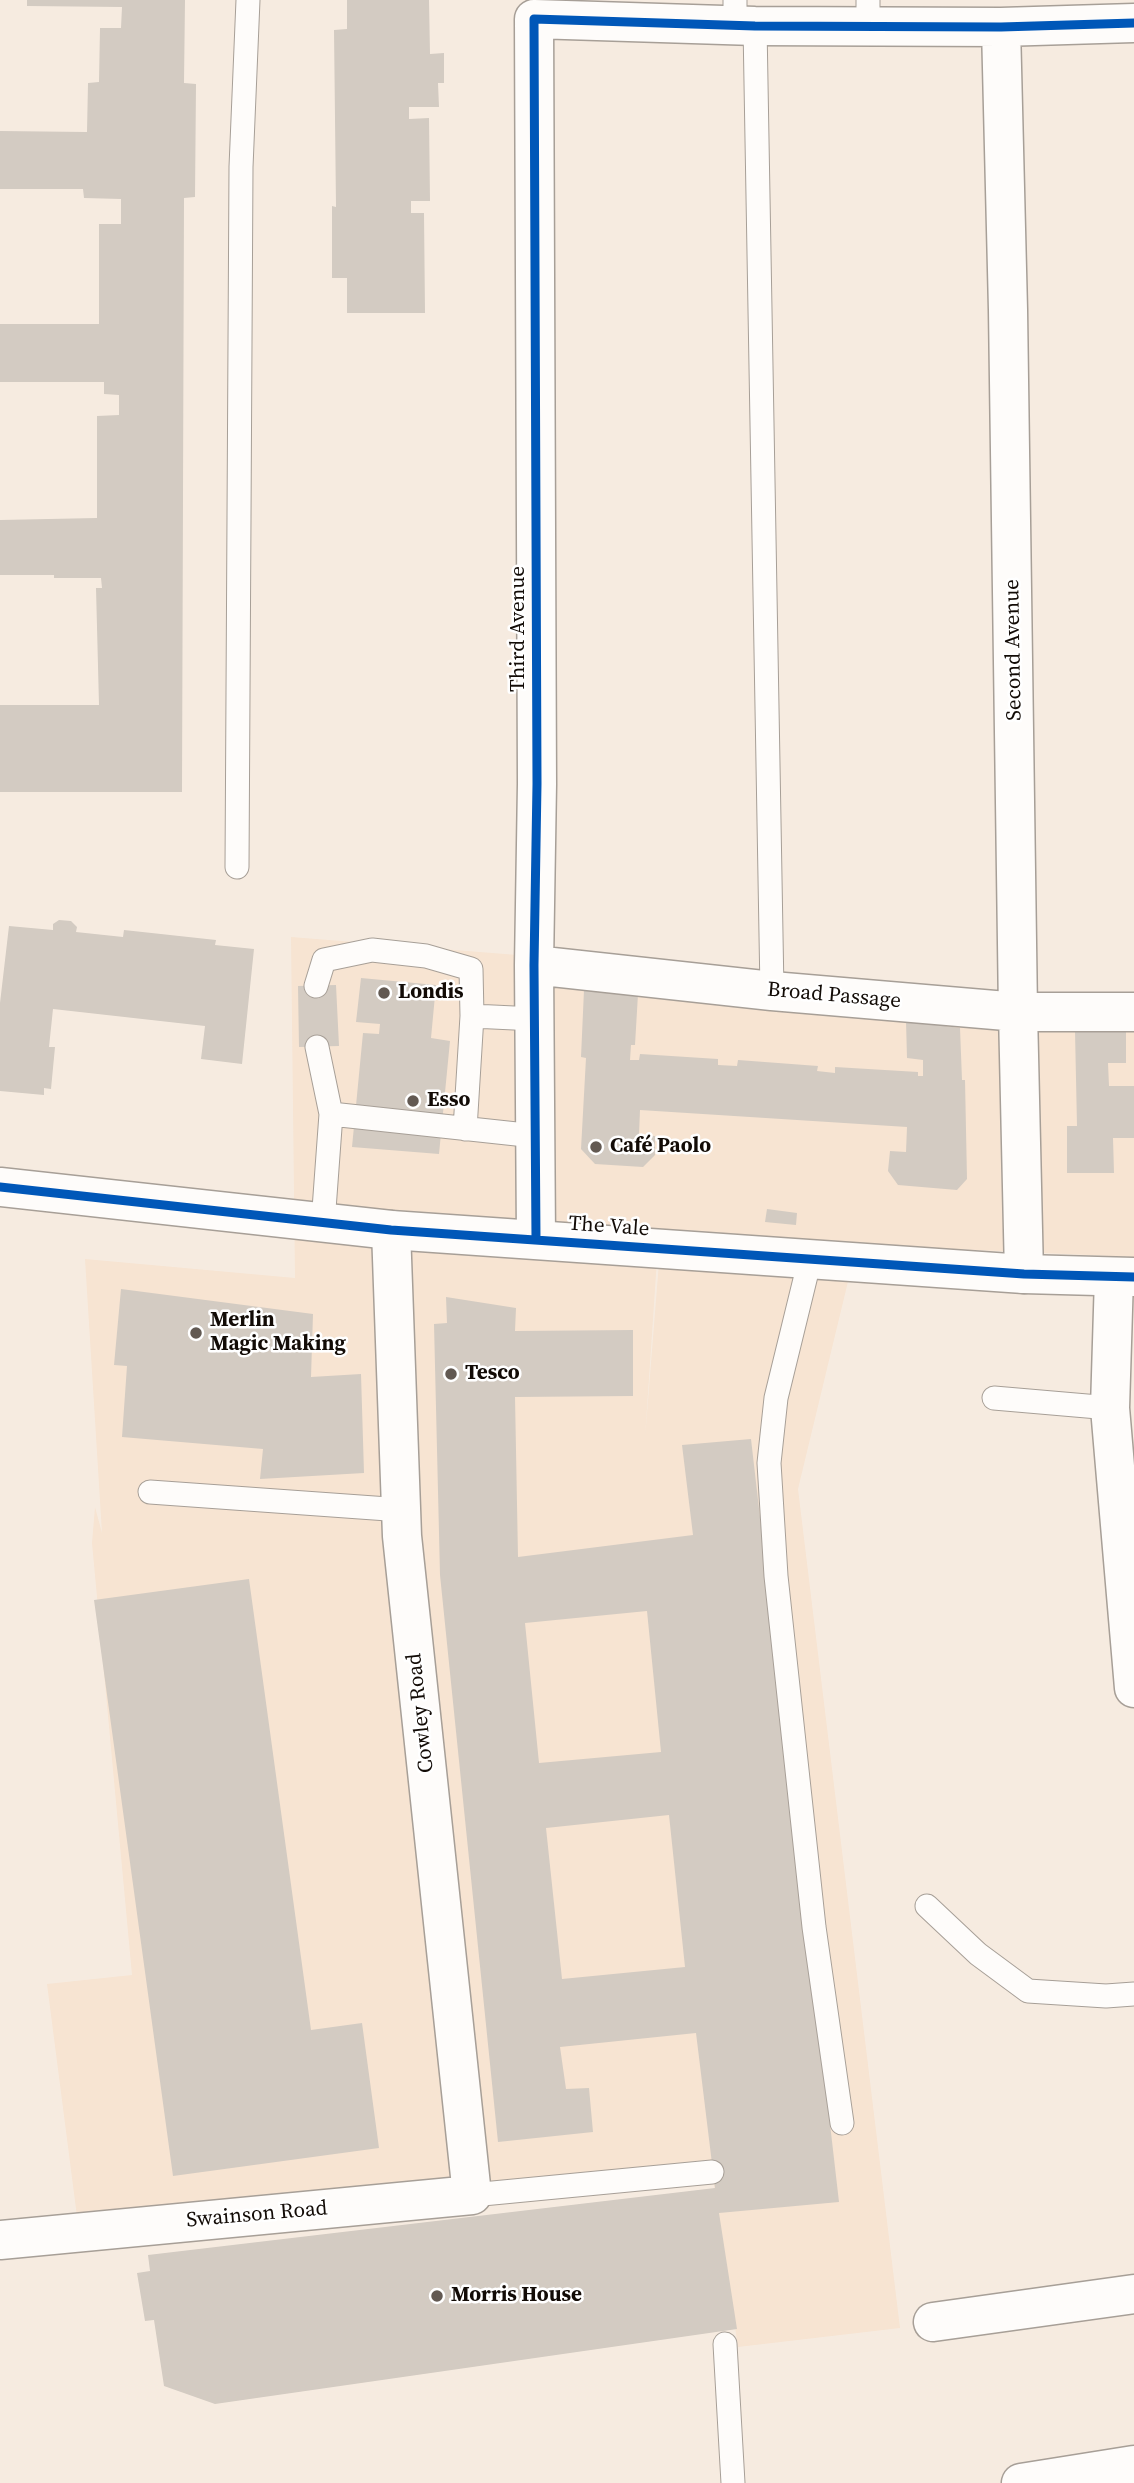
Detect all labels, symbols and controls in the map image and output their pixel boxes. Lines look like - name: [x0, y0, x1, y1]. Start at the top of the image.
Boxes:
- street label: Third Avenue: [506, 566, 532, 692]
- street label: Second Avenue: [1000, 579, 1028, 721]
- street label: Broad Passage: [766, 978, 902, 1014]
- place label: Londis: [398, 980, 464, 1006]
- marker: Londis: [376, 985, 392, 1001]
- place label: Esso: [427, 1088, 470, 1114]
- marker: Esso: [405, 1093, 421, 1109]
- place label: Café Paolo: [610, 1134, 711, 1160]
- marker: Café Paolo: [588, 1139, 604, 1155]
- street label: The Vale: [568, 1212, 650, 1242]
- place label: Merlin Magic Making: [210, 1308, 346, 1358]
- marker: Merlin Magic Making: [188, 1325, 204, 1341]
- place label: Tesco: [465, 1361, 520, 1387]
- marker: Tesco: [443, 1366, 459, 1382]
- street label: Cowley Road: [402, 1652, 440, 1774]
- street label: Swainson Road: [185, 2196, 329, 2234]
- place label: Morris House: [451, 2283, 582, 2309]
- marker: Morris House: [429, 2288, 445, 2304]

